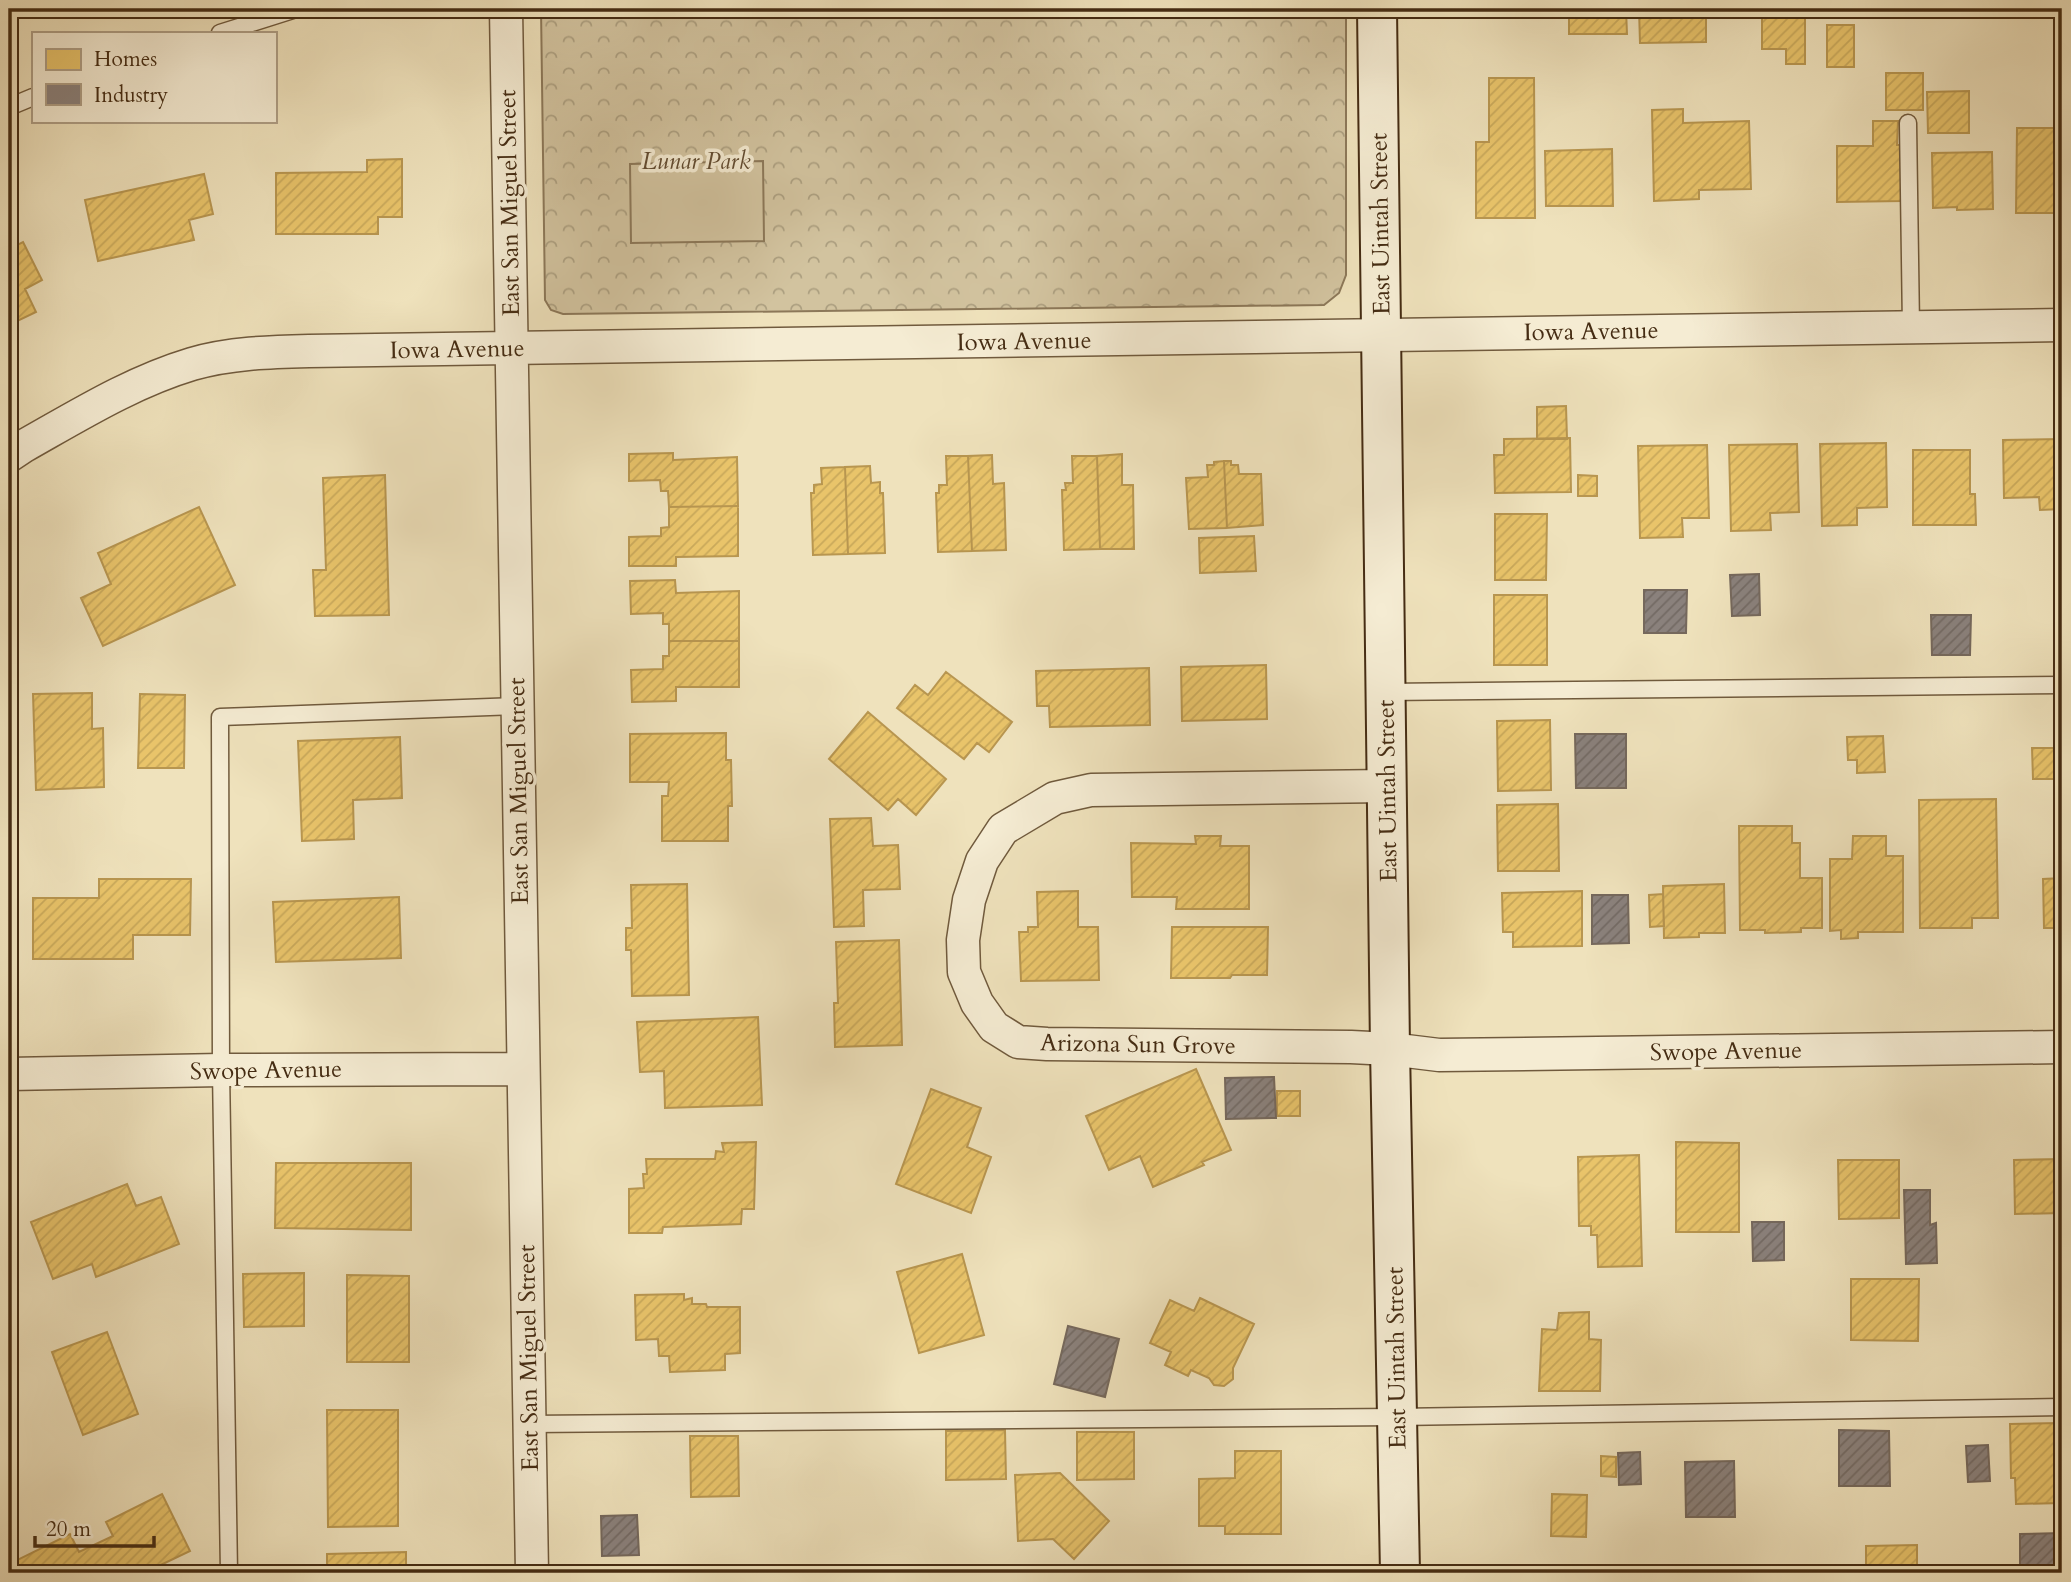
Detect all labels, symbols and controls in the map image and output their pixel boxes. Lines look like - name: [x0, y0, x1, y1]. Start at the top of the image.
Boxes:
- legend: [32, 32, 276, 122]
- text: Homes: [94, 45, 157, 74]
- text: Industry: [94, 81, 168, 110]
- street label: East San Miguel Street: [491, 89, 528, 317]
- street label: East Uintah Street: [1362, 132, 1399, 316]
- park label: Lunar Park: [641, 145, 751, 178]
- street label: Iowa Avenue: [1523, 314, 1659, 349]
- street label: Iowa Avenue: [956, 324, 1092, 359]
- street label: Iowa Avenue: [389, 332, 525, 367]
- street label: East San Miguel Street: [500, 677, 537, 905]
- street label: East Uintah Street: [1369, 699, 1406, 883]
- street label: Arizona Sun Grove: [1040, 1026, 1236, 1063]
- street label: Swope Avenue: [1650, 1034, 1802, 1069]
- street label: Swope Avenue: [190, 1053, 342, 1088]
- street label: East San Miguel Street: [510, 1244, 547, 1472]
- street label: East Uintah Street: [1378, 1266, 1415, 1450]
- scale bar: [35, 1505, 154, 1549]
- text: 20 m: [46, 1515, 91, 1544]

